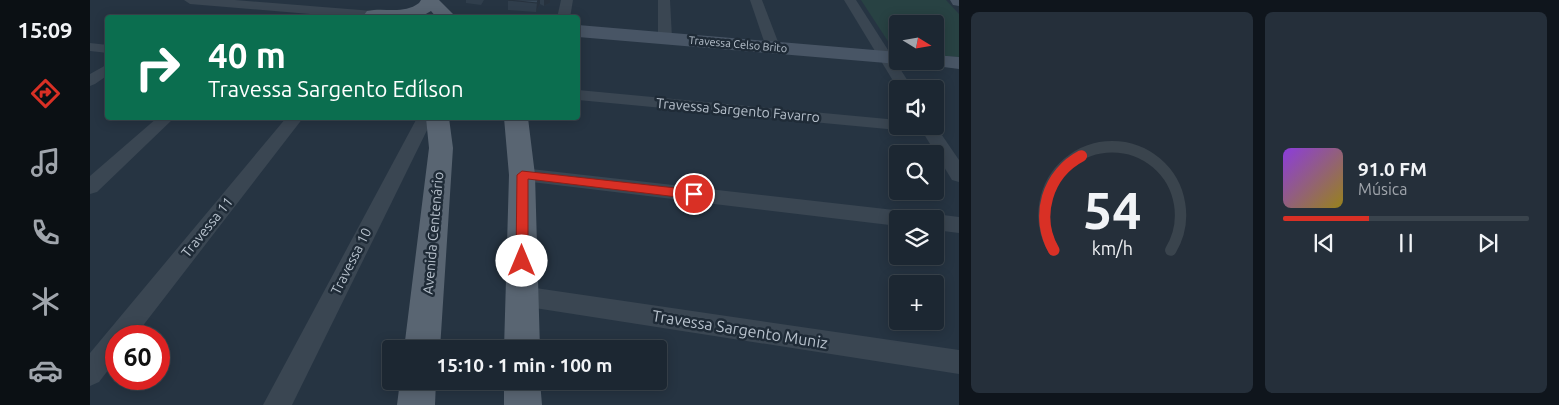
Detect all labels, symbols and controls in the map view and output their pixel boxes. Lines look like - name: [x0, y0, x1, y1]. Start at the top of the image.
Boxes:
- north arrow: [889, 15, 944, 70]
- map controls: [889, 15, 944, 330]
- text: 15:09: [17, 17, 73, 42]
- street label: Travessa Celso Brito: [688, 34, 788, 54]
- icon: right: [125, 35, 190, 100]
- text: 40 m: [208, 35, 286, 75]
- icon: directions: [28, 76, 63, 111]
- text: Travessa Sargento Edílson: [208, 76, 464, 101]
- button: sound: [889, 80, 944, 135]
- street label: Travessa Sargento Favarro: [656, 95, 820, 125]
- icon: music: [28, 145, 63, 180]
- button: search: [889, 145, 944, 200]
- text: 91.0 FM: [1358, 158, 1427, 180]
- street label: Avenida Centenário: [420, 171, 446, 295]
- pin: [673, 173, 715, 215]
- icon: arrive: [680, 180, 708, 208]
- text: Música: [1358, 180, 1408, 198]
- text: 54: [1083, 181, 1141, 239]
- street label: Travessa 11: [178, 194, 236, 260]
- button: layers: [889, 210, 944, 265]
- icon: phone: [28, 215, 63, 250]
- street label: Travessa 10: [327, 225, 375, 297]
- icon: previous: [1310, 229, 1338, 257]
- icon: pause: [1392, 229, 1420, 257]
- icon: next: [1474, 229, 1502, 257]
- position arrow: [495, 234, 547, 286]
- text: km/h: [1091, 238, 1133, 258]
- button: +: [889, 275, 944, 330]
- icon: climate: [28, 284, 63, 319]
- street label: Travessa Sargento Muniz: [651, 306, 829, 352]
- speed limit sign: 60: [105, 325, 170, 390]
- icon: car: [28, 353, 63, 388]
- text: 15:10 · 1 min · 100 m: [437, 354, 612, 376]

